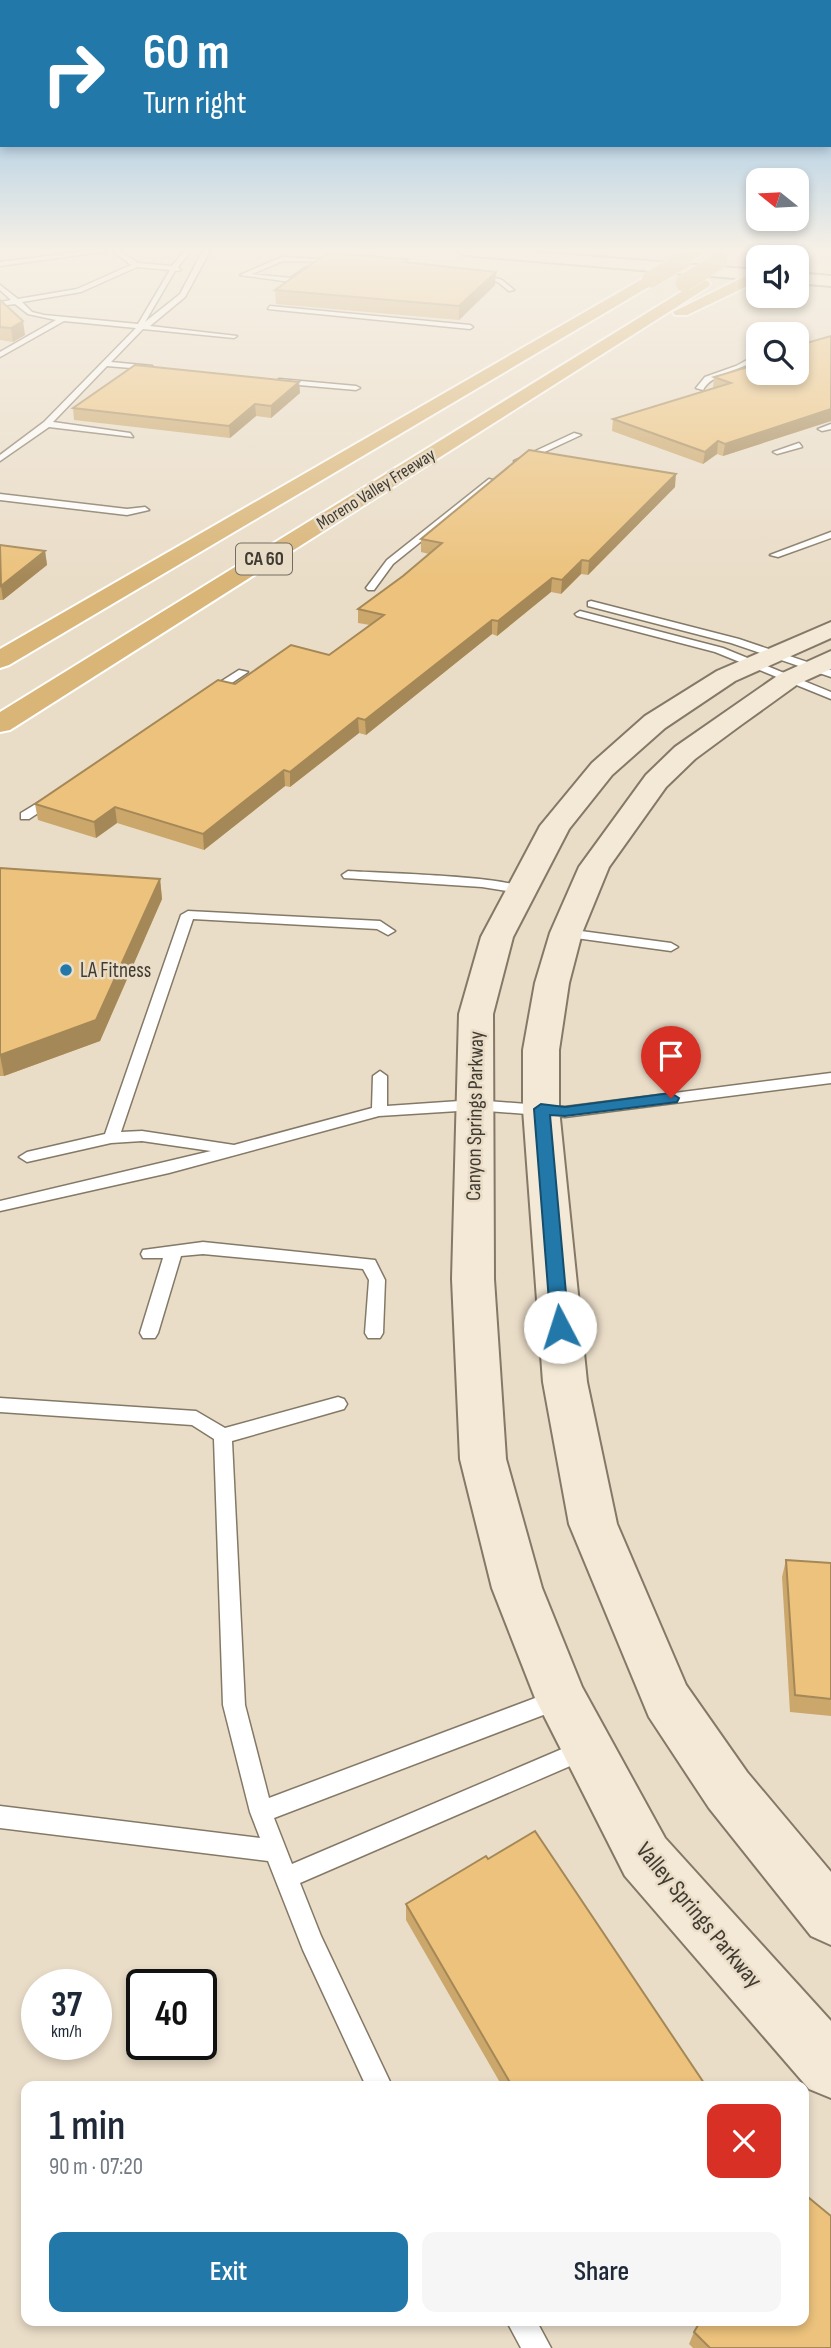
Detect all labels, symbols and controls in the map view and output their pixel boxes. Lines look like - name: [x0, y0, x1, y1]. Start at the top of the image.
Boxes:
- text: 60 m: [143, 24, 230, 83]
- icon: right: [28, 28, 119, 119]
- text: Turn right: [143, 84, 247, 123]
- north arrow: [746, 168, 808, 231]
- map controls: [746, 168, 809, 385]
- button: sound: [746, 245, 809, 308]
- button: search: [746, 322, 809, 385]
- street label: Moreno Valley Freeway: [313, 444, 439, 534]
- road number: CA 60: [236, 544, 292, 574]
- place label: LA Fitness: [80, 958, 151, 983]
- marker: LA Fitness: [58, 962, 74, 978]
- pin: [641, 1026, 701, 1098]
- street label: Canyon Springs Parkway: [461, 1031, 489, 1201]
- icon: arrive: [652, 1037, 690, 1075]
- position arrow: [523, 1290, 597, 1364]
- street label: Valley Springs Parkway: [630, 1836, 768, 1994]
- speed limit sign: 40: [126, 1969, 217, 2060]
- text: 37: [51, 1984, 82, 2027]
- text: km/h: [51, 2021, 82, 2042]
- text: 1 min: [49, 2101, 125, 2152]
- button: close: [707, 2104, 781, 2178]
- text: 90 m · 07:20: [49, 2153, 143, 2181]
- button: Exit: [49, 2232, 408, 2312]
- button: Share: [422, 2232, 781, 2312]

